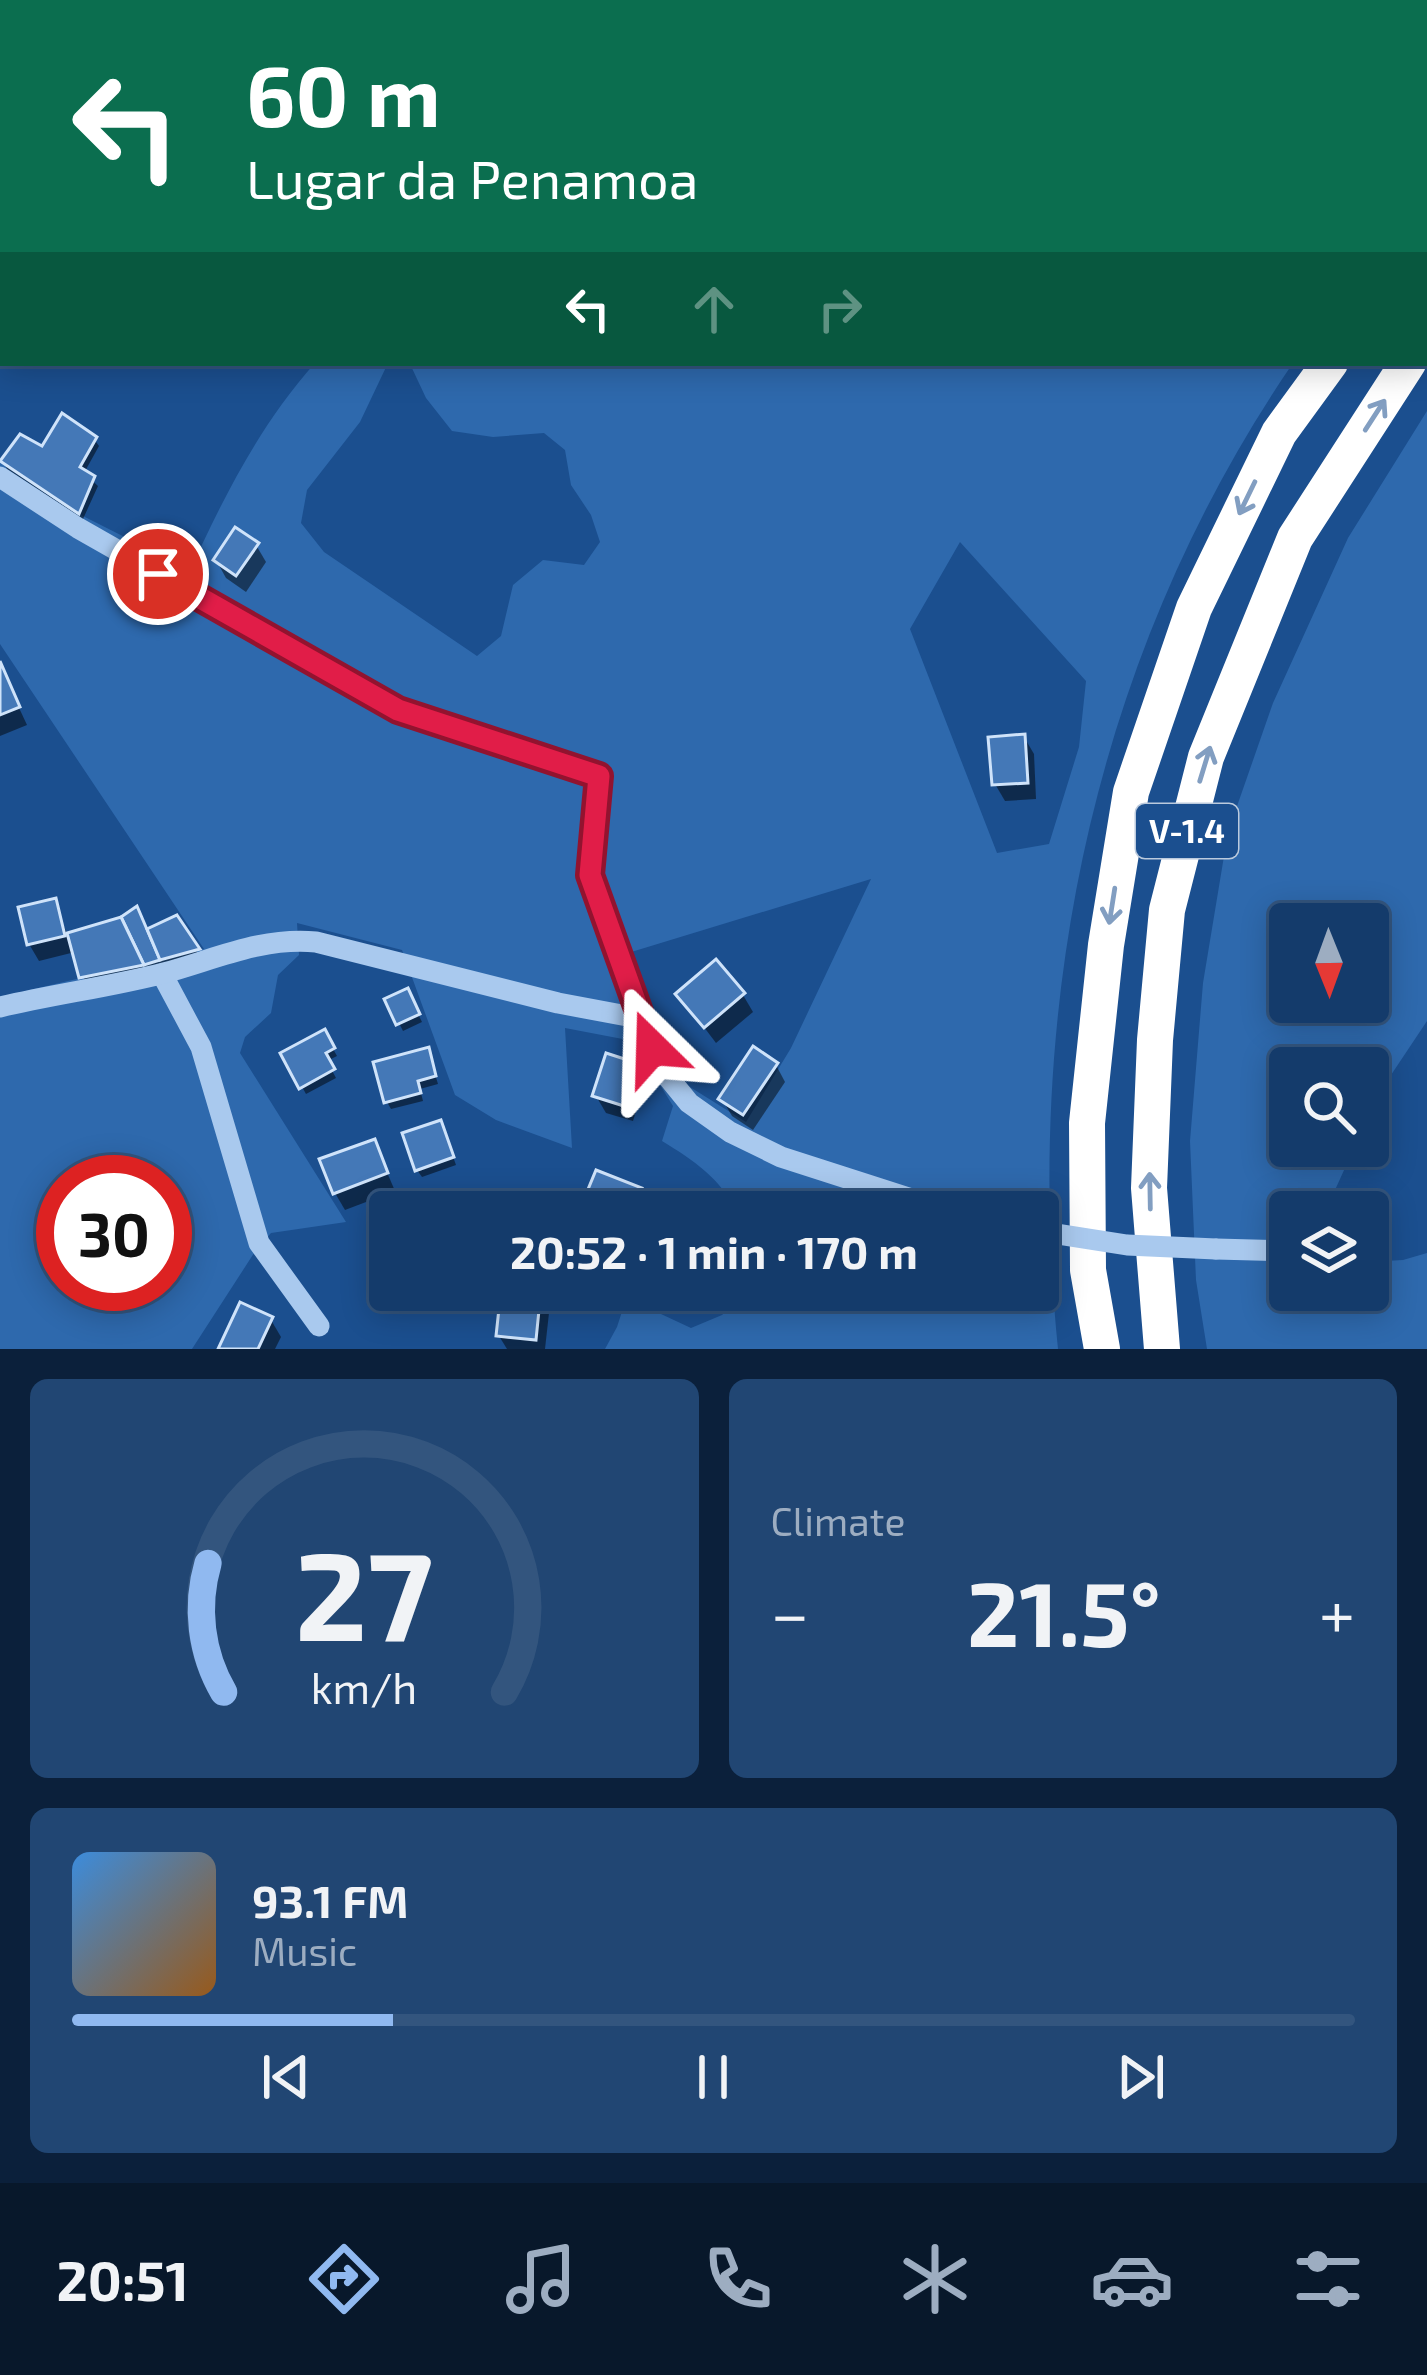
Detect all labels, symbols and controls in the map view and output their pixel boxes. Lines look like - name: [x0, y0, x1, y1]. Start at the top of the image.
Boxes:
- text: 60 m: [246, 43, 441, 144]
- icon: left: [48, 48, 204, 204]
- text: Lugar da Penamoa: [246, 145, 698, 210]
- icon: left: [555, 276, 621, 342]
- icon: ahead: [681, 276, 747, 342]
- icon: right: [807, 276, 873, 342]
- one-way arrow: [1362, 399, 1387, 433]
- one-way arrow: [1235, 480, 1258, 515]
- pin: [107, 523, 209, 625]
- icon: arrive: [125, 541, 191, 607]
- one-way arrow: [1195, 746, 1217, 784]
- road number: V-1.4: [1136, 804, 1238, 858]
- one-way arrow: [1100, 885, 1123, 924]
- north arrow: [1269, 903, 1389, 1023]
- map controls: [1269, 903, 1389, 1311]
- position arrow: [589, 985, 715, 1111]
- button: search: [1269, 1047, 1389, 1167]
- speed limit sign: 30: [36, 1155, 192, 1311]
- one-way arrow: [1138, 1172, 1161, 1211]
- button: layers: [1269, 1191, 1389, 1311]
- text: 20:52 · 1 min · 170 m: [510, 1224, 918, 1278]
- text: Climate: [771, 1497, 905, 1544]
- text: 27: [295, 1516, 433, 1666]
- text: 21.5°: [967, 1557, 1161, 1665]
- text: −: [771, 1572, 809, 1651]
- text: +: [1319, 1572, 1355, 1651]
- text: km/h: [311, 1660, 417, 1712]
- text: 93.1 FM: [252, 1873, 409, 1927]
- text: Music: [252, 1927, 357, 1974]
- icon: previous: [253, 2044, 319, 2110]
- icon: pause: [680, 2044, 746, 2110]
- icon: next: [1108, 2044, 1174, 2110]
- icon: directions: [302, 2237, 386, 2321]
- icon: music: [499, 2237, 583, 2321]
- icon: phone: [696, 2237, 780, 2321]
- icon: climate: [893, 2237, 977, 2321]
- icon: car: [1090, 2237, 1174, 2321]
- icon: filters: [1286, 2237, 1370, 2321]
- text: 20:51: [56, 2247, 189, 2312]

